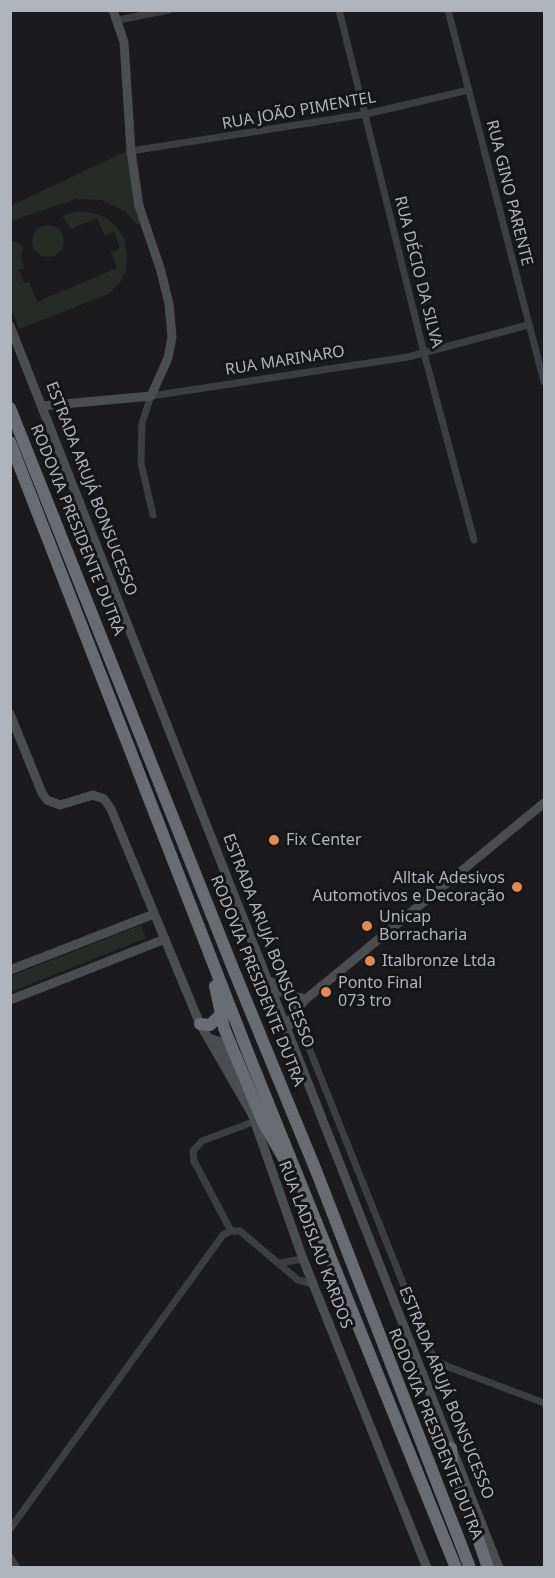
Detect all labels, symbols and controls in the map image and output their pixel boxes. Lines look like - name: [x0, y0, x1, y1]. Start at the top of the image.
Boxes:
- street label: RUA JOÃO PIMENTEL: [221, 88, 377, 134]
- street label: RUA GINO PARENTE: [482, 118, 536, 268]
- street label: RUA DÉCIO DA SILVA: [390, 194, 446, 350]
- street label: RUA MARINARO: [224, 342, 346, 380]
- street label: ESTRADA ARUJÁ BONSUCESSO: [41, 379, 141, 599]
- street label: RODOVIA PRESIDENTE DUTRA: [26, 422, 128, 638]
- place label: Fix Center: [286, 830, 361, 850]
- street label: ESTRADA ARUJÁ BONSUCESSO: [218, 831, 318, 1051]
- marker: Fix Center: [267, 833, 281, 847]
- place label: Alltak Adesivos Automotivos e Decoração: [312, 868, 505, 906]
- street label: RODOVIA PRESIDENTE DUTRA: [206, 873, 308, 1089]
- marker: Alltak Adesivos Automotivos e Decoração: [510, 880, 524, 894]
- place label: Unicap Borracharia: [379, 907, 467, 945]
- marker: Unicap Borracharia: [360, 919, 374, 933]
- place label: Italbronze Ltda: [382, 951, 496, 971]
- marker: Italbronze Ltda: [363, 954, 377, 968]
- place label: Ponto Final 073 tro: [338, 973, 422, 1011]
- marker: Ponto Final 073 tro: [319, 985, 333, 999]
- street label: RUA LADISLAU KARDOS: [274, 1159, 356, 1331]
- street label: ESTRADA ARUJÁ BONSUCESSO: [394, 1284, 498, 1502]
- street label: RODOVIA PRESIDENTE DUTRA: [384, 1326, 486, 1542]

